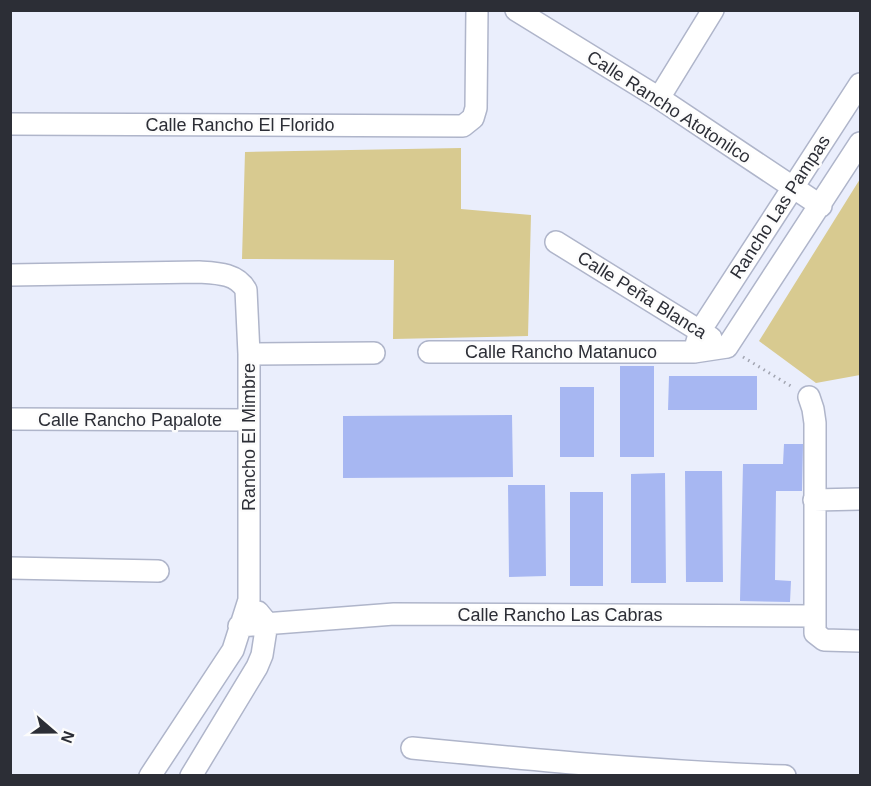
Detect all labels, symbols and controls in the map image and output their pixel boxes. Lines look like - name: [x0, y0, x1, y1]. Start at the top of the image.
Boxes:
- street label: Calle Rancho Atotonilco: [583, 47, 755, 167]
- street label: Calle Rancho El Florido: [145, 115, 335, 135]
- street label: Rancho Las Pampas: [726, 131, 834, 283]
- street label: Calle Peña Blanca: [574, 247, 711, 343]
- street label: Calle Rancho Matanuco: [465, 342, 657, 362]
- street label: Rancho El Mimbre: [239, 363, 259, 511]
- street label: Calle Rancho Papalote: [38, 410, 222, 430]
- street label: Calle Rancho Las Cabras: [457, 605, 663, 625]
- north arrow: [24, 702, 84, 762]
- text: N: [58, 729, 78, 745]

